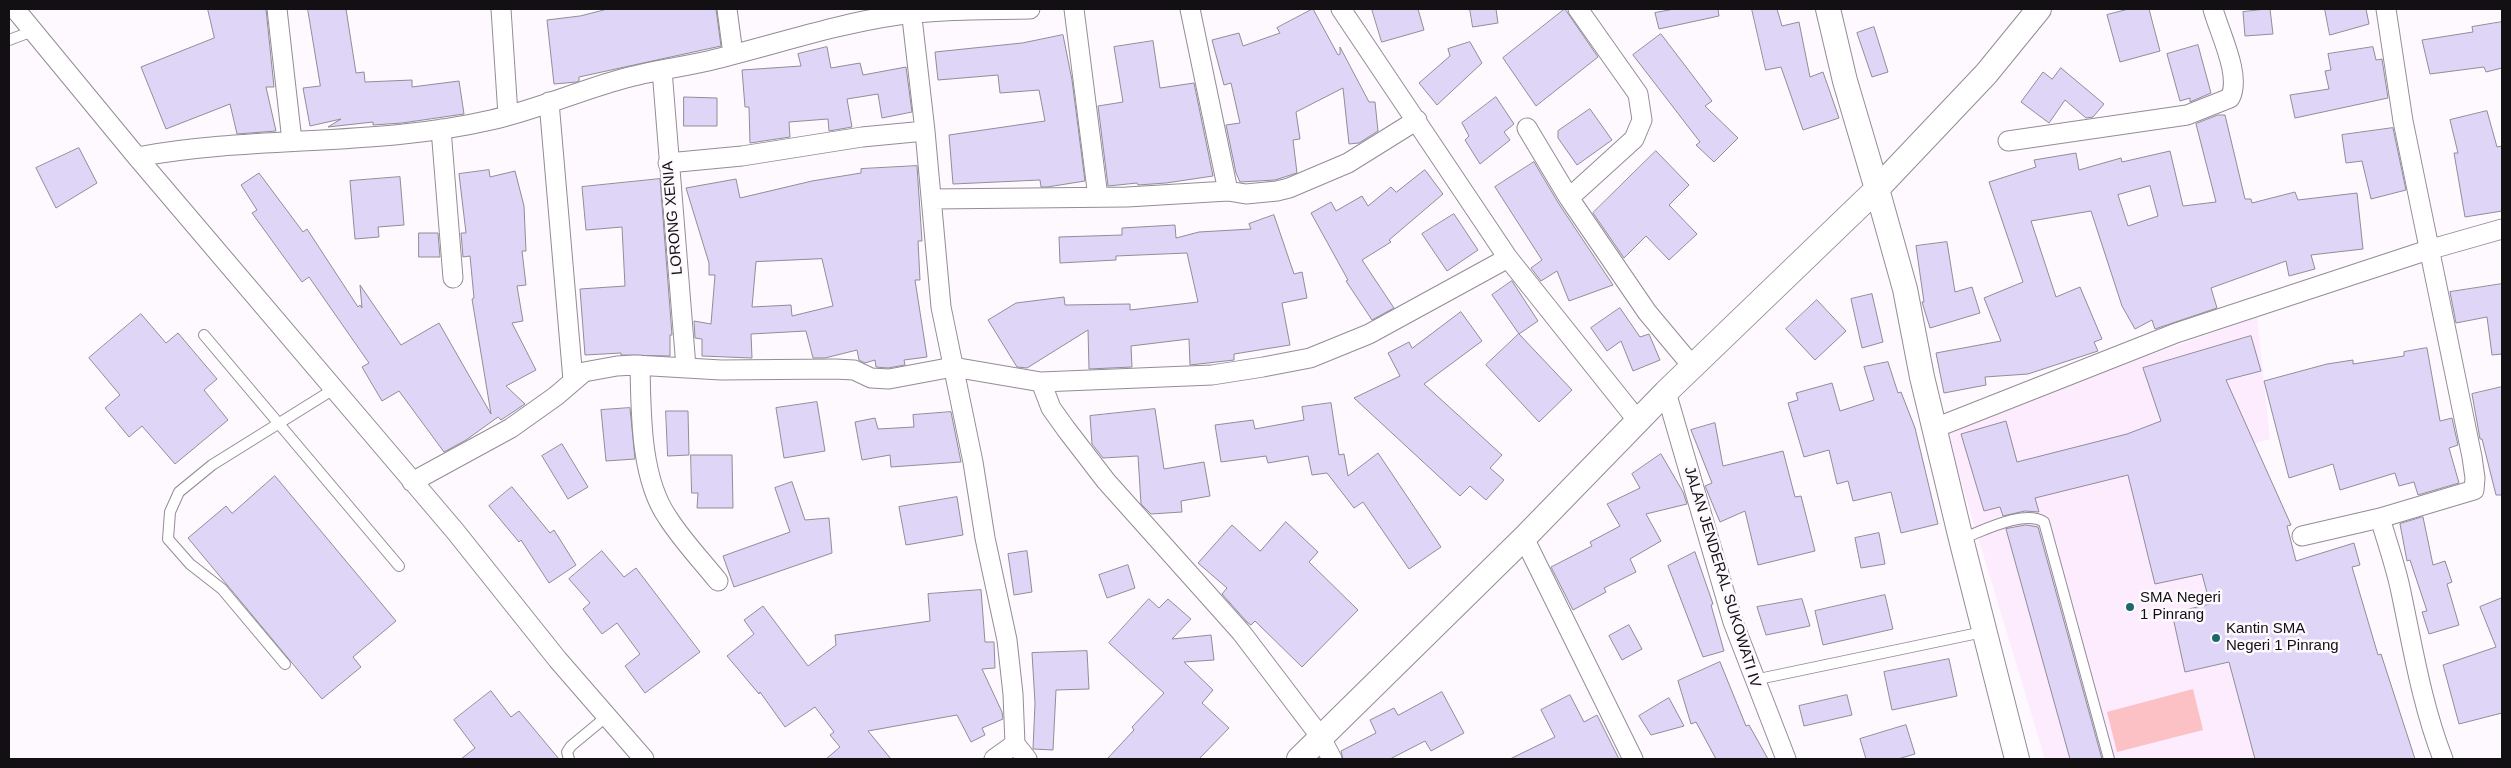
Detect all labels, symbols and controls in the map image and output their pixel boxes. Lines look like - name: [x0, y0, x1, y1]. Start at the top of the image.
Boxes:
- street label: LORONG XENIA: [659, 160, 687, 276]
- street label: JALAN JENDERAL SUKOWATI IV: [1680, 464, 1764, 690]
- place label: SMA Negeri 1 Pinrang: [2140, 589, 2221, 624]
- marker: SMA Negeri 1 Pinrang: [2124, 601, 2136, 613]
- place label: Kantin SMA Negeri 1 Pinrang: [2226, 620, 2339, 655]
- marker: Kantin SMA Negeri 1 Pinrang: [2210, 632, 2222, 644]

